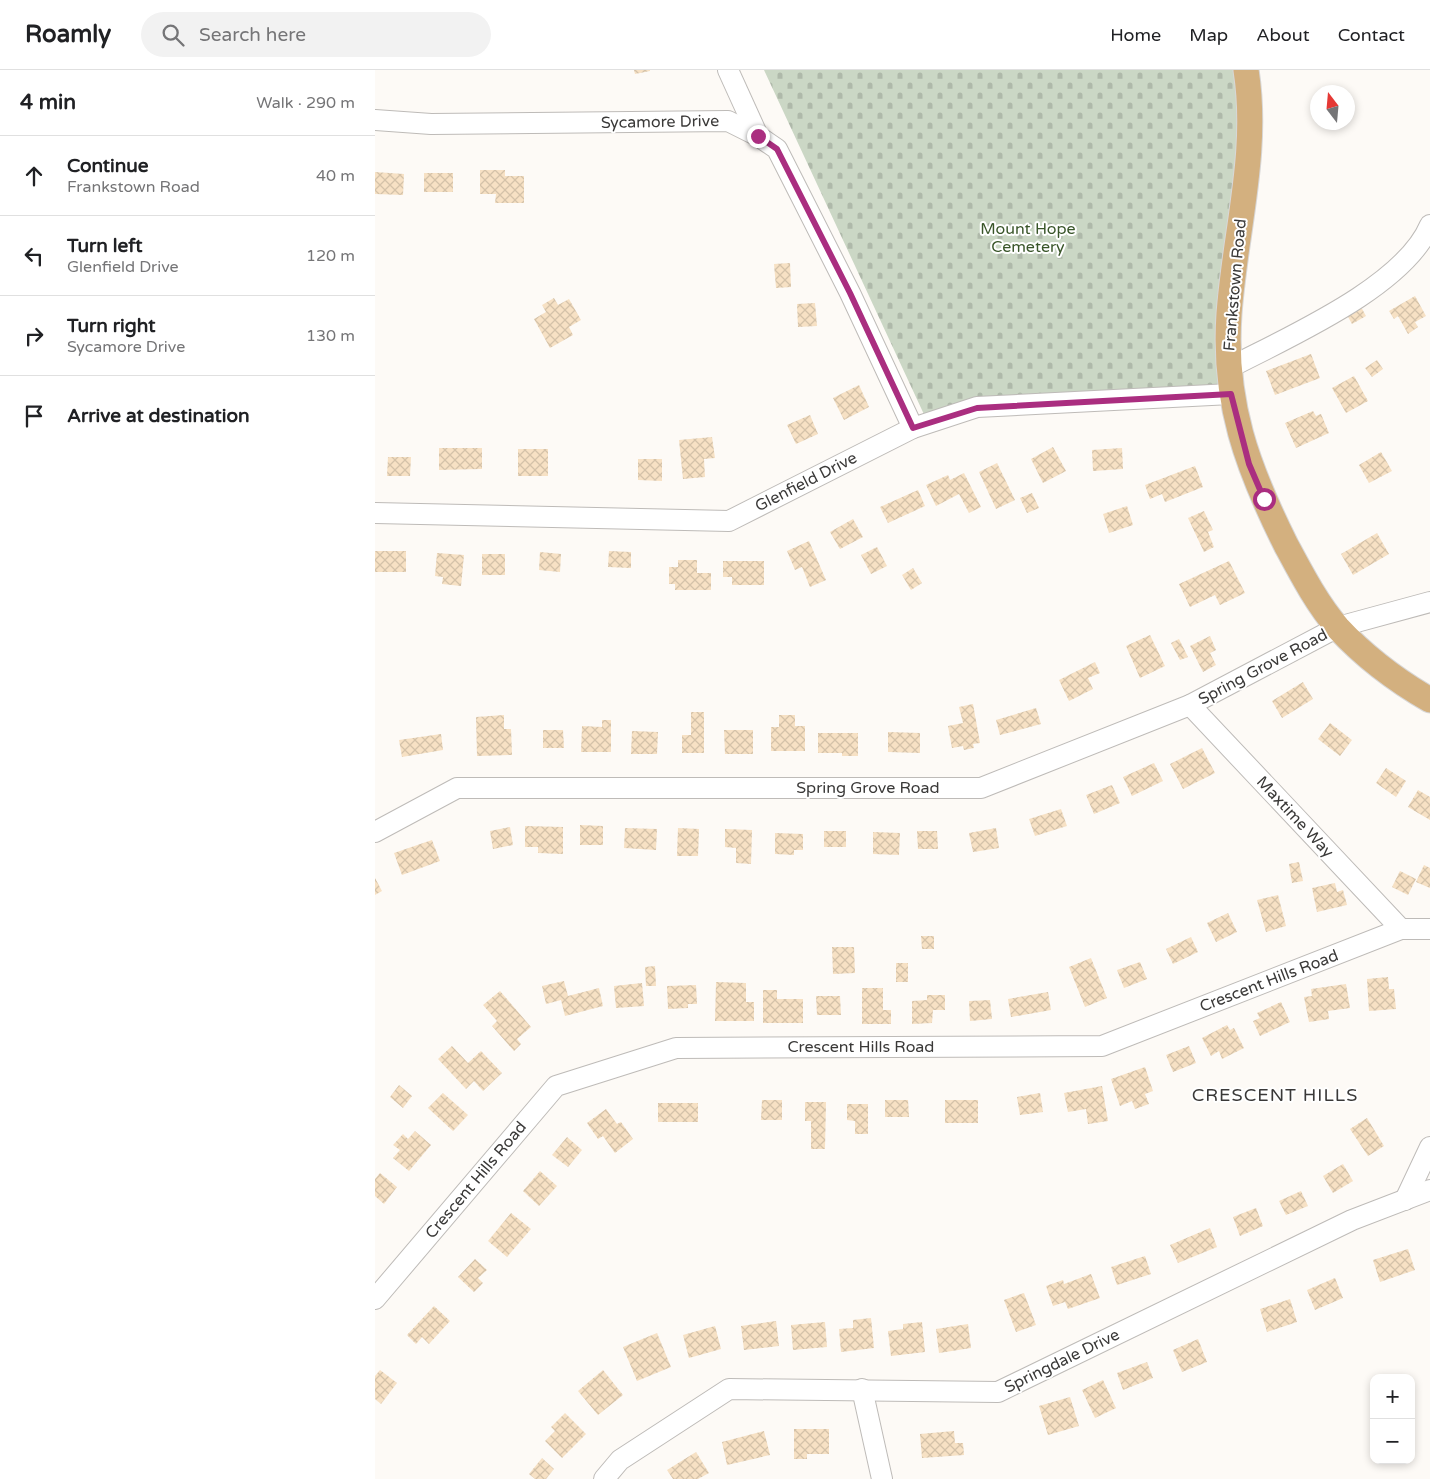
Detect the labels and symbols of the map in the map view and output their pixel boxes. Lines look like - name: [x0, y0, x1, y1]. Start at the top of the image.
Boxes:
- north arrow: [1310, 85, 1355, 130]
- street label: Sycamore Drive: [601, 111, 719, 133]
- route end: [747, 125, 770, 148]
- street label: Frankstown Road: [1219, 218, 1251, 352]
- park label: Mount Hope Cemetery: [980, 219, 1076, 257]
- street label: Glenfield Drive: [752, 448, 860, 516]
- route start: [1253, 488, 1276, 511]
- street label: Spring Grove Road: [1195, 625, 1331, 709]
- street label: Maxtime Way: [1252, 772, 1338, 862]
- street label: Spring Grove Road: [796, 778, 940, 798]
- street label: Crescent Hills Road: [1197, 945, 1341, 1017]
- street label: Crescent Hills Road: [788, 1037, 934, 1057]
- district label: CRESCENT HILLS: [1192, 1084, 1358, 1106]
- street label: Crescent Hills Road: [421, 1117, 531, 1243]
- street label: Springdale Drive: [1001, 1325, 1123, 1397]

